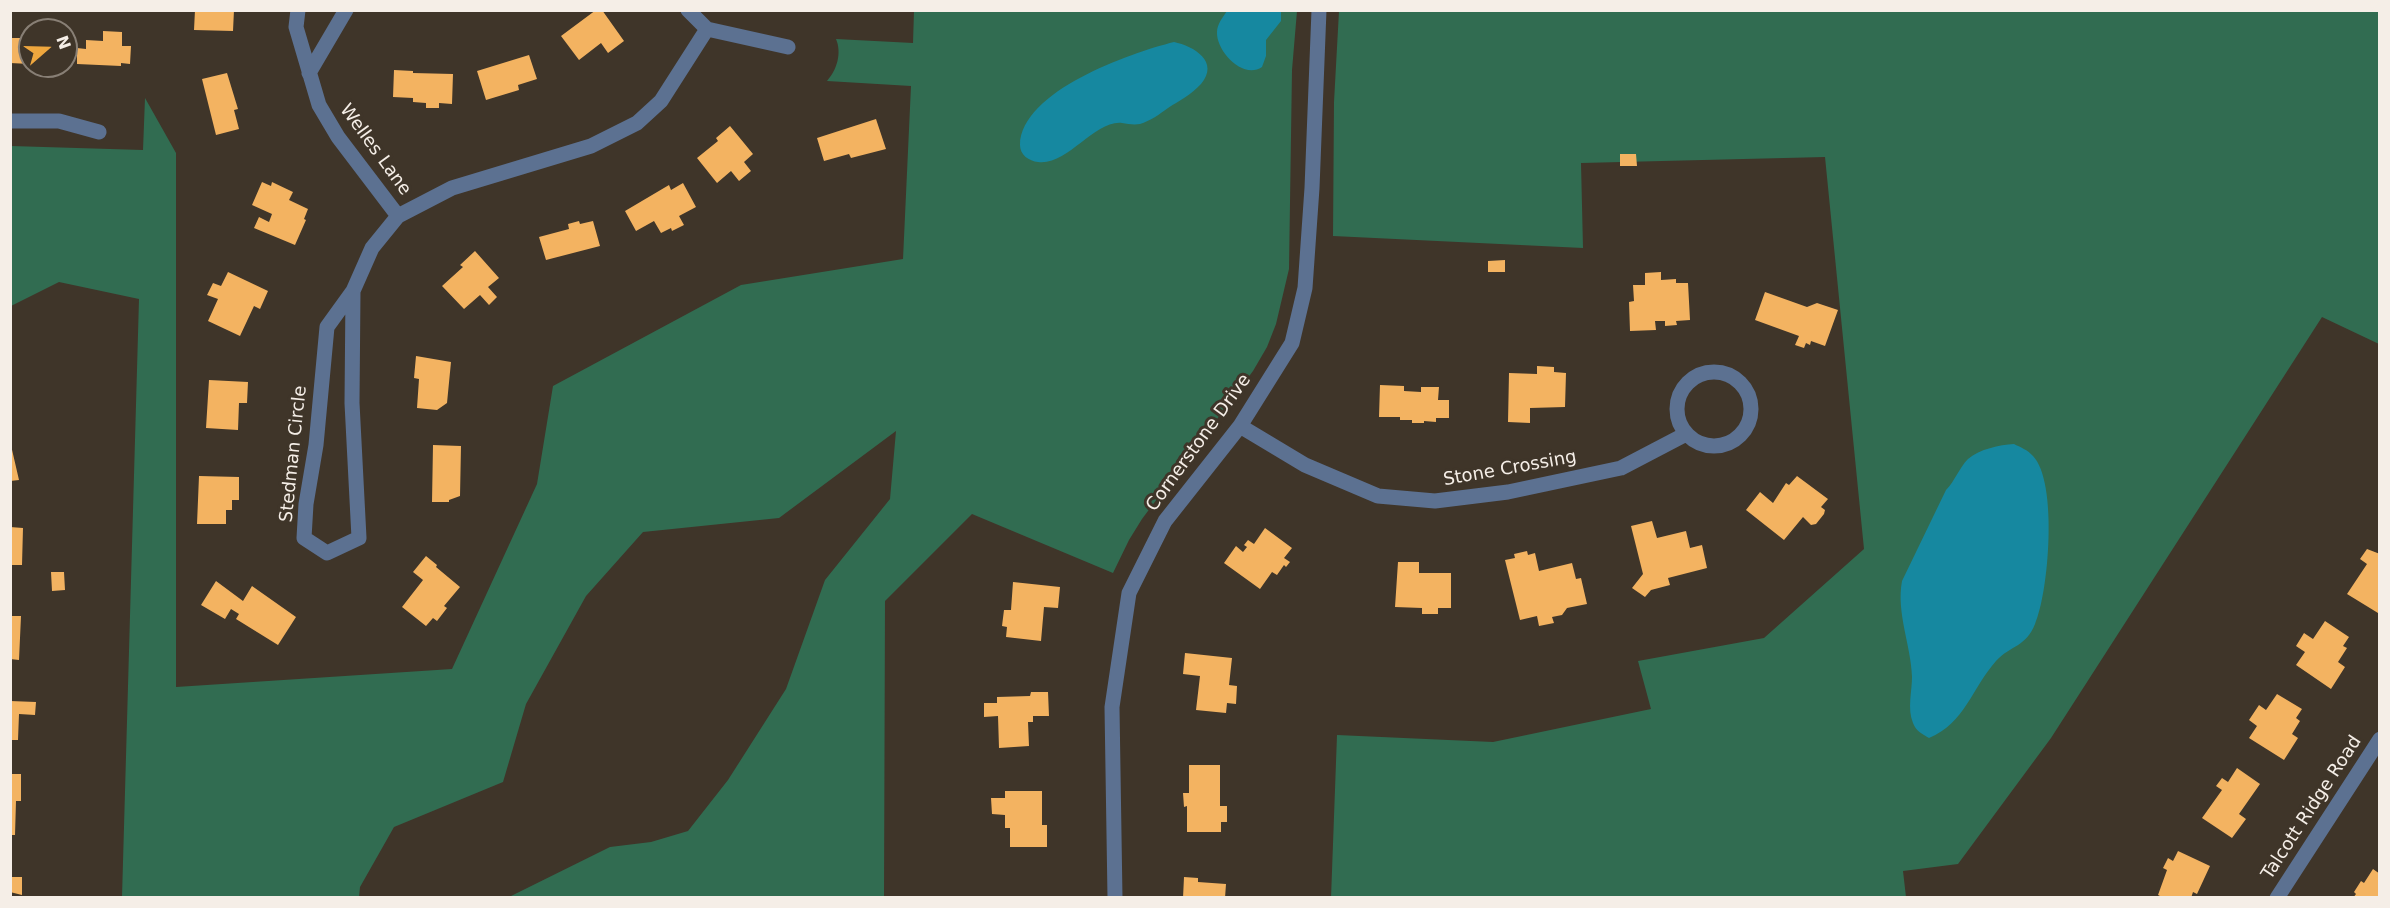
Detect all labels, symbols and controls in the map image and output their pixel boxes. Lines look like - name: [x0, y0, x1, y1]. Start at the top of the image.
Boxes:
- north arrow: [18, 18, 78, 78]
- text: N: [52, 33, 75, 52]
- street label: Welles Lane: [335, 100, 415, 200]
- street label: Cornerstone Drive: [1142, 370, 1256, 516]
- street label: Stedman Circle: [276, 385, 312, 523]
- street label: Stone Crossing: [1442, 447, 1578, 491]
- street label: Talcott Ridge Road: [2257, 732, 2367, 884]

